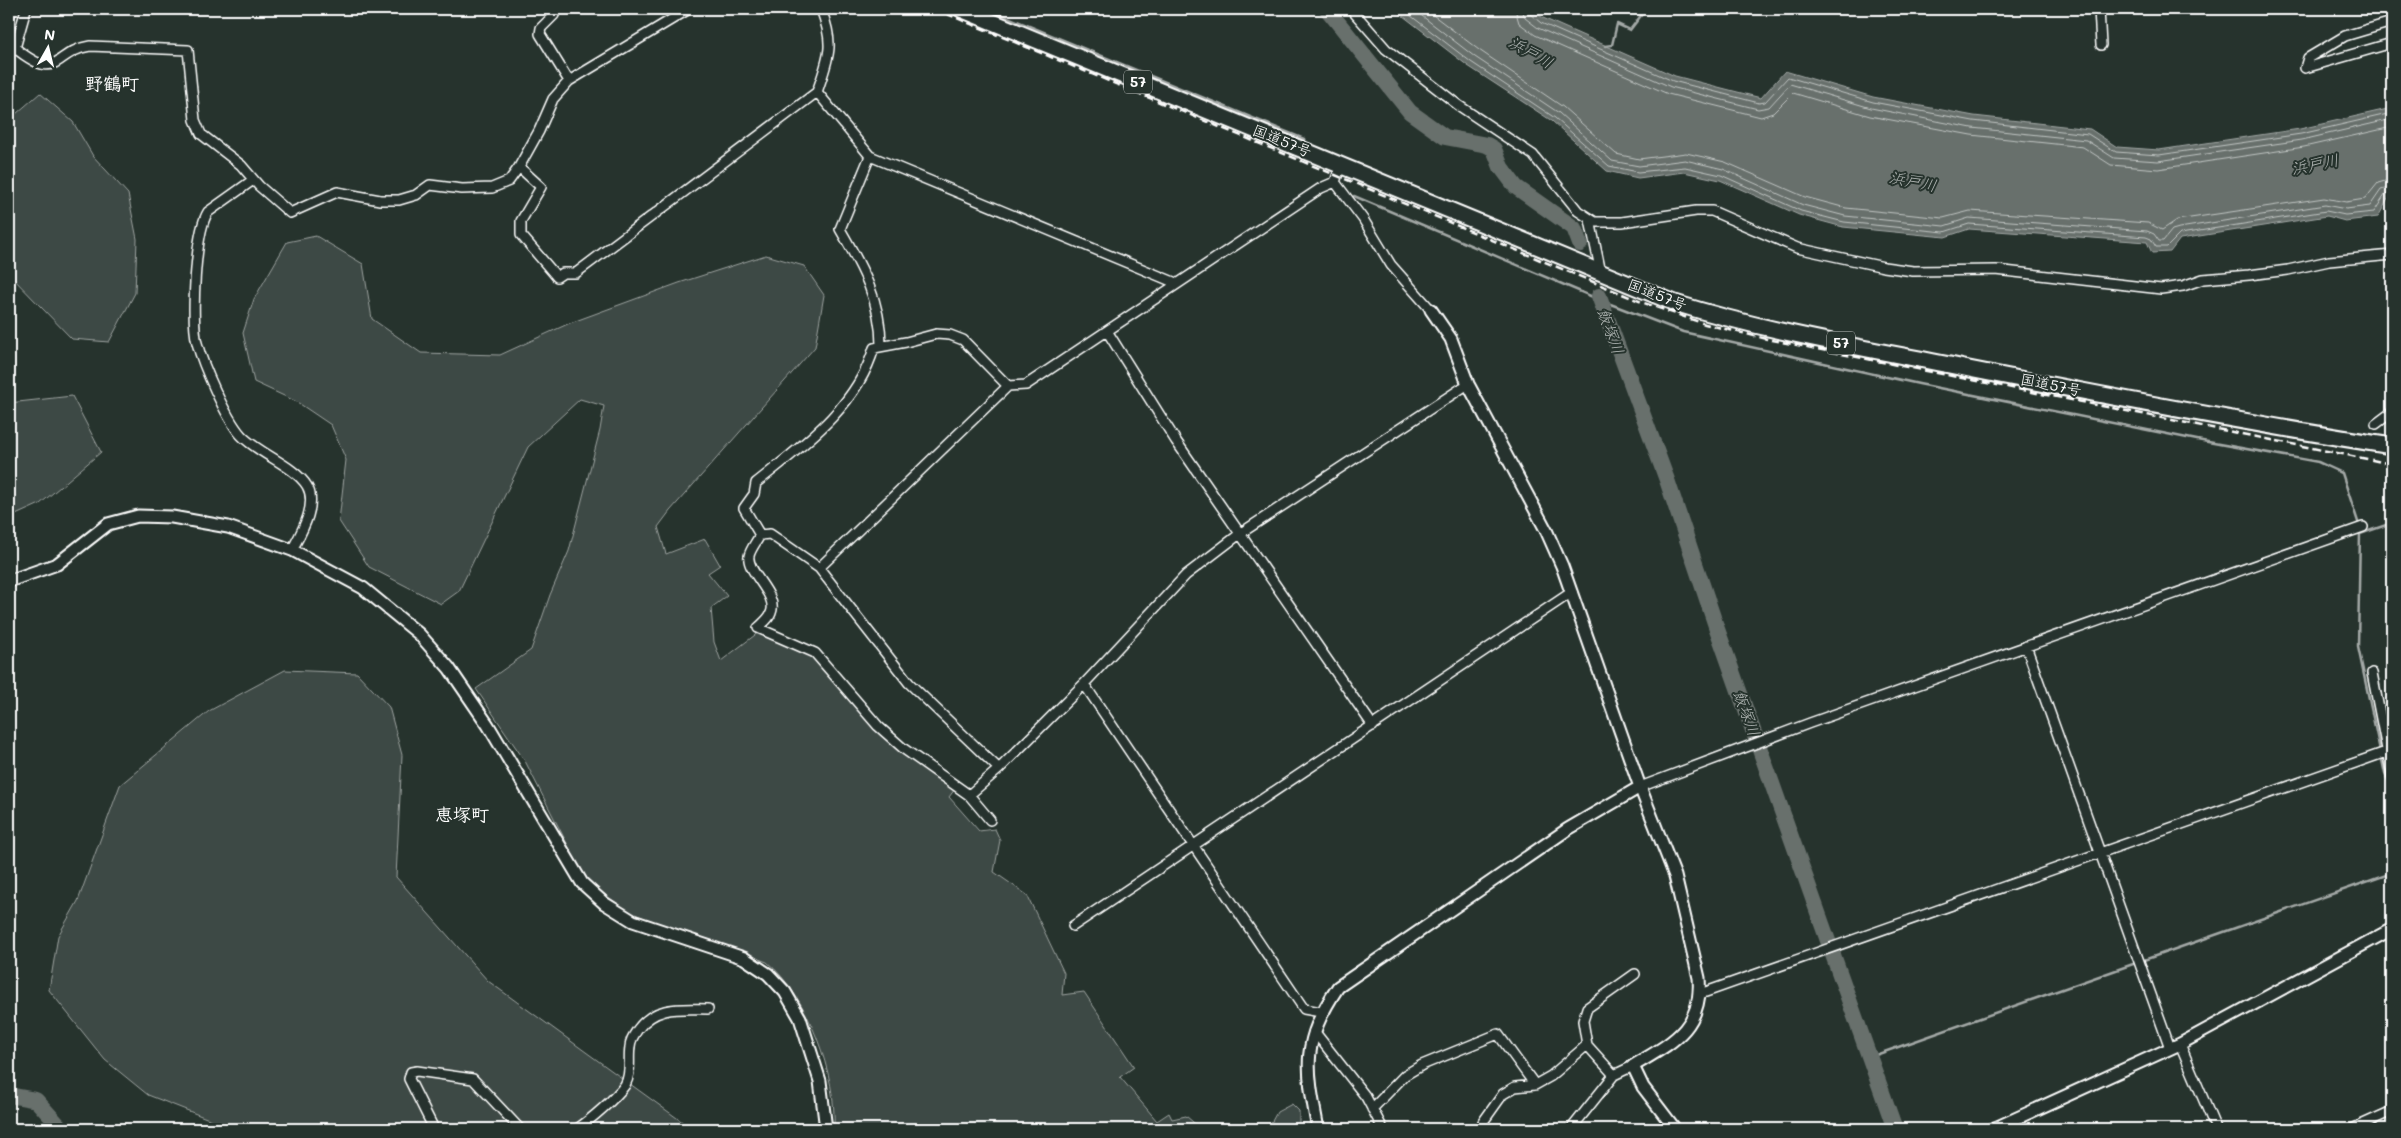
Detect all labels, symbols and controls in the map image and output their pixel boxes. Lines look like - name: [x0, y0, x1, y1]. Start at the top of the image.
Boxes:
- north arrow: [22, 22, 72, 72]
- text: N: [43, 24, 56, 45]
- water label: 浜戸川: [1505, 30, 1557, 73]
- road number: 57: [1124, 70, 1152, 94]
- district label: 野鶴町: [85, 71, 139, 95]
- street label: 国道57号: [1250, 119, 1315, 161]
- water label: 浜戸川: [2289, 149, 2340, 178]
- water label: 浜戸川: [1888, 166, 1939, 195]
- street label: 国道57号: [1625, 274, 1690, 315]
- water label: 飯塚川: [1593, 305, 1630, 357]
- road number: 57: [1827, 332, 1855, 354]
- street label: 国道57号: [2019, 368, 2084, 400]
- water label: 飯塚川: [1729, 687, 1766, 739]
- district label: 恵塚町: [435, 802, 489, 826]

